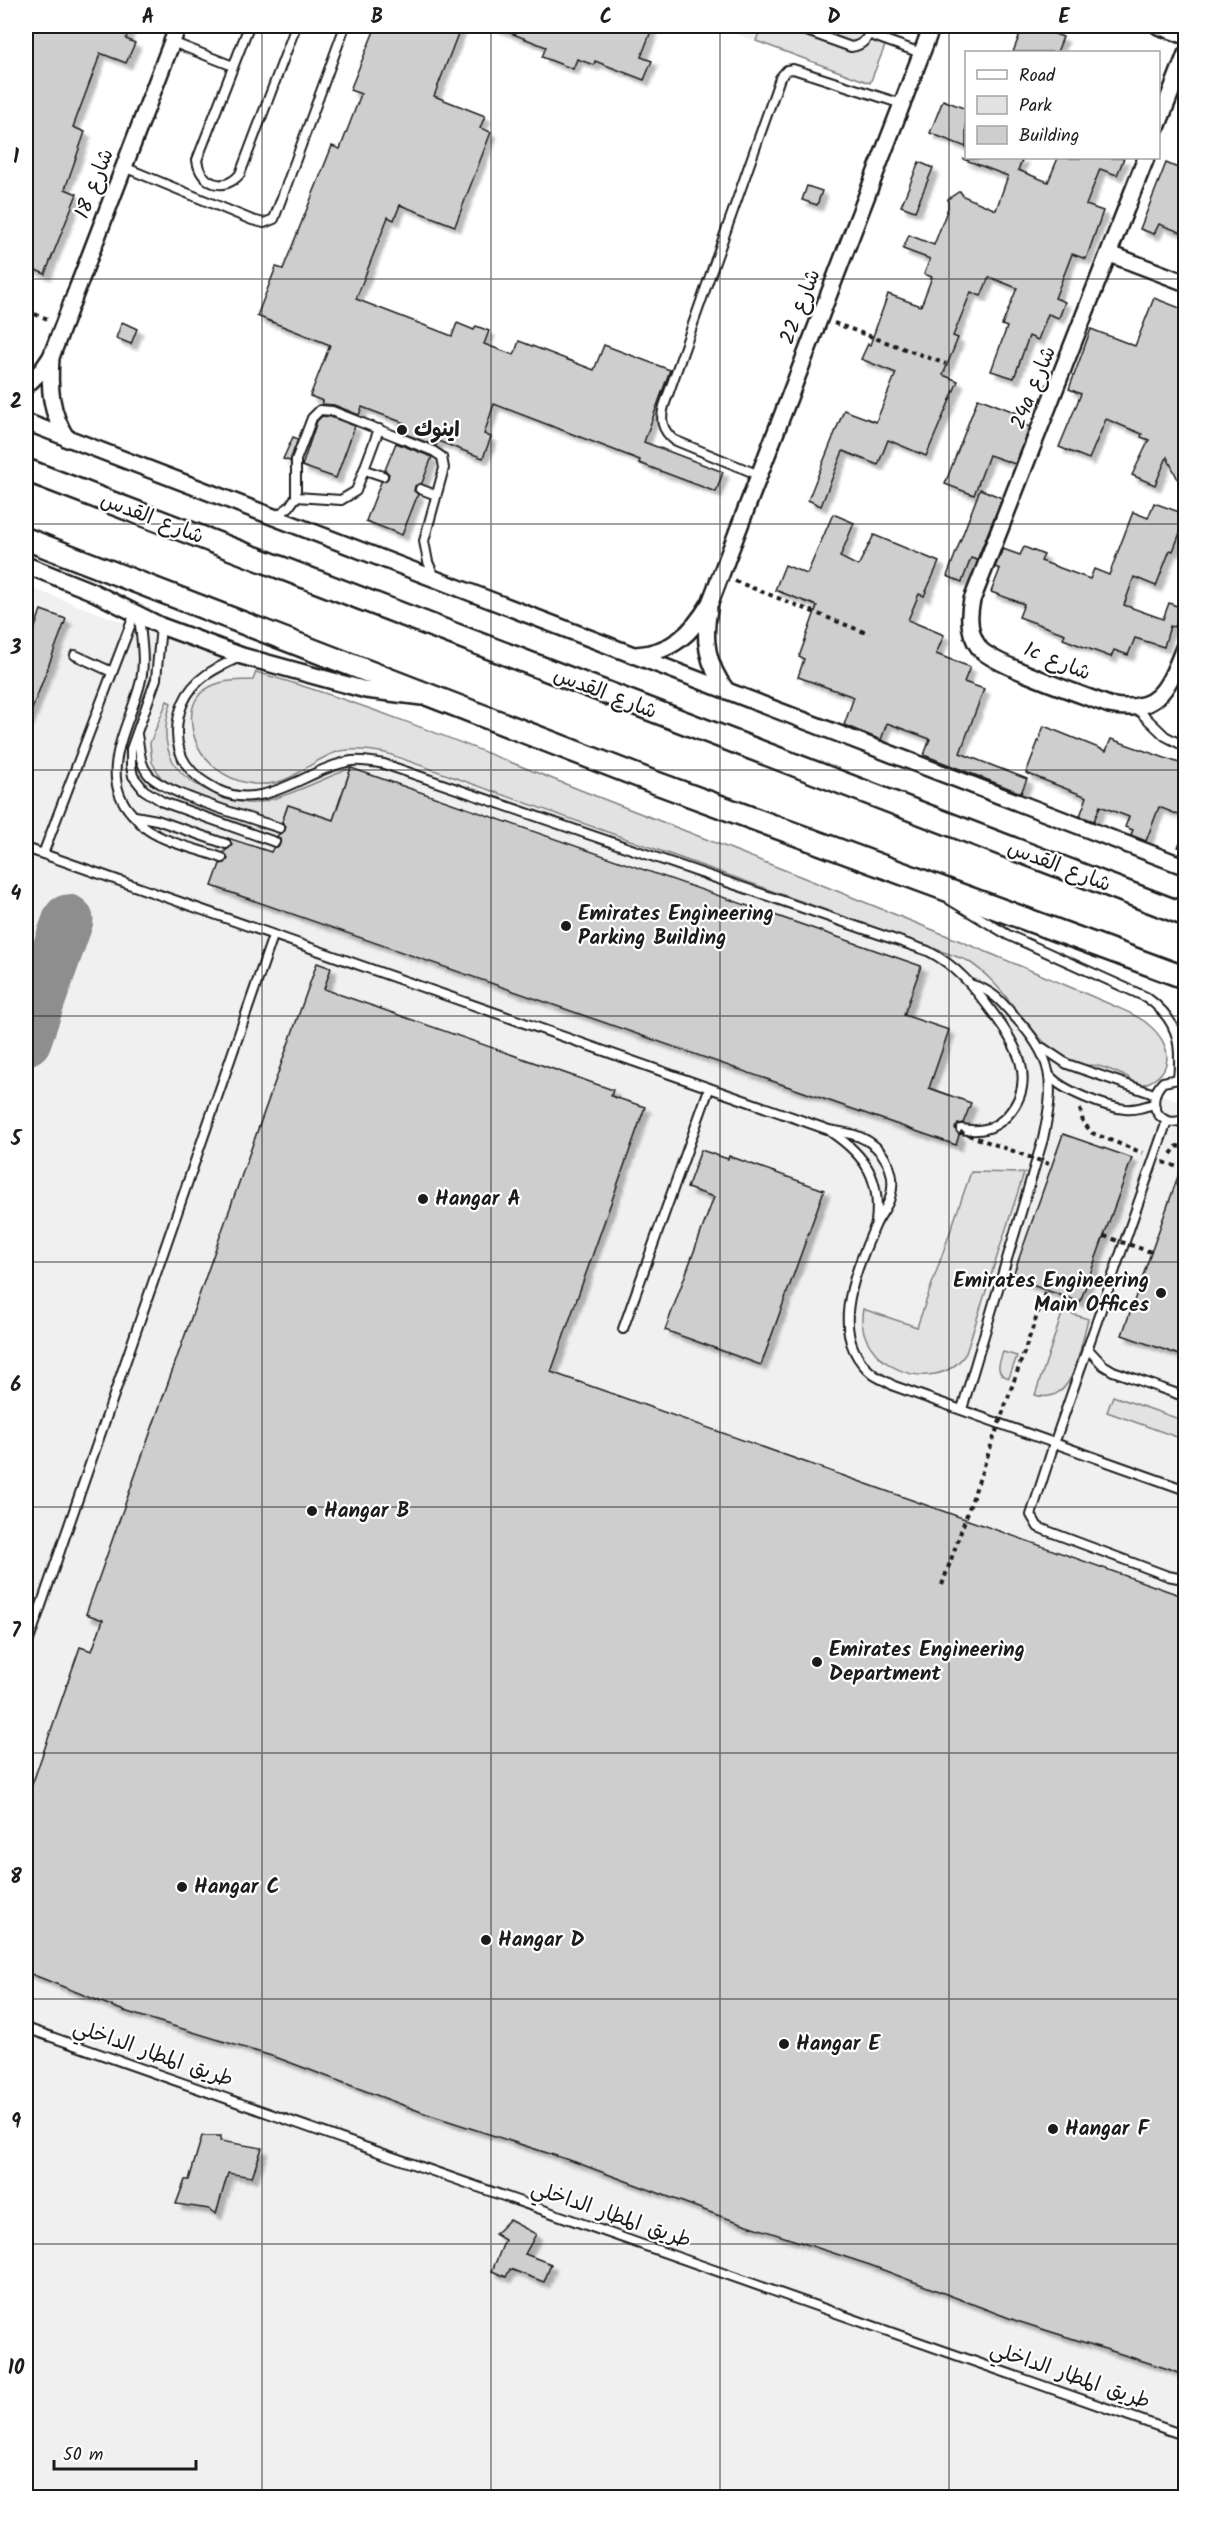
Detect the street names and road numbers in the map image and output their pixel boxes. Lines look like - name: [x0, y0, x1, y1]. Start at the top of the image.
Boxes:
- street label: شارع 18: [66, 144, 124, 224]
- street label: شارع 22: [772, 265, 830, 349]
- street label: 24a شارع: [1002, 341, 1066, 435]
- street label: شارع القدس: [95, 484, 209, 554]
- street label: 1c شارع: [1018, 634, 1096, 690]
- street label: شارع القدس: [548, 659, 662, 729]
- street label: شارع القدس: [1002, 832, 1116, 902]
- street label: طريق المطار الداخلي: [68, 2011, 237, 2098]
- street label: طريق المطار الداخلي: [526, 2172, 695, 2259]
- street label: طريق المطار الداخلي: [985, 2333, 1154, 2420]

